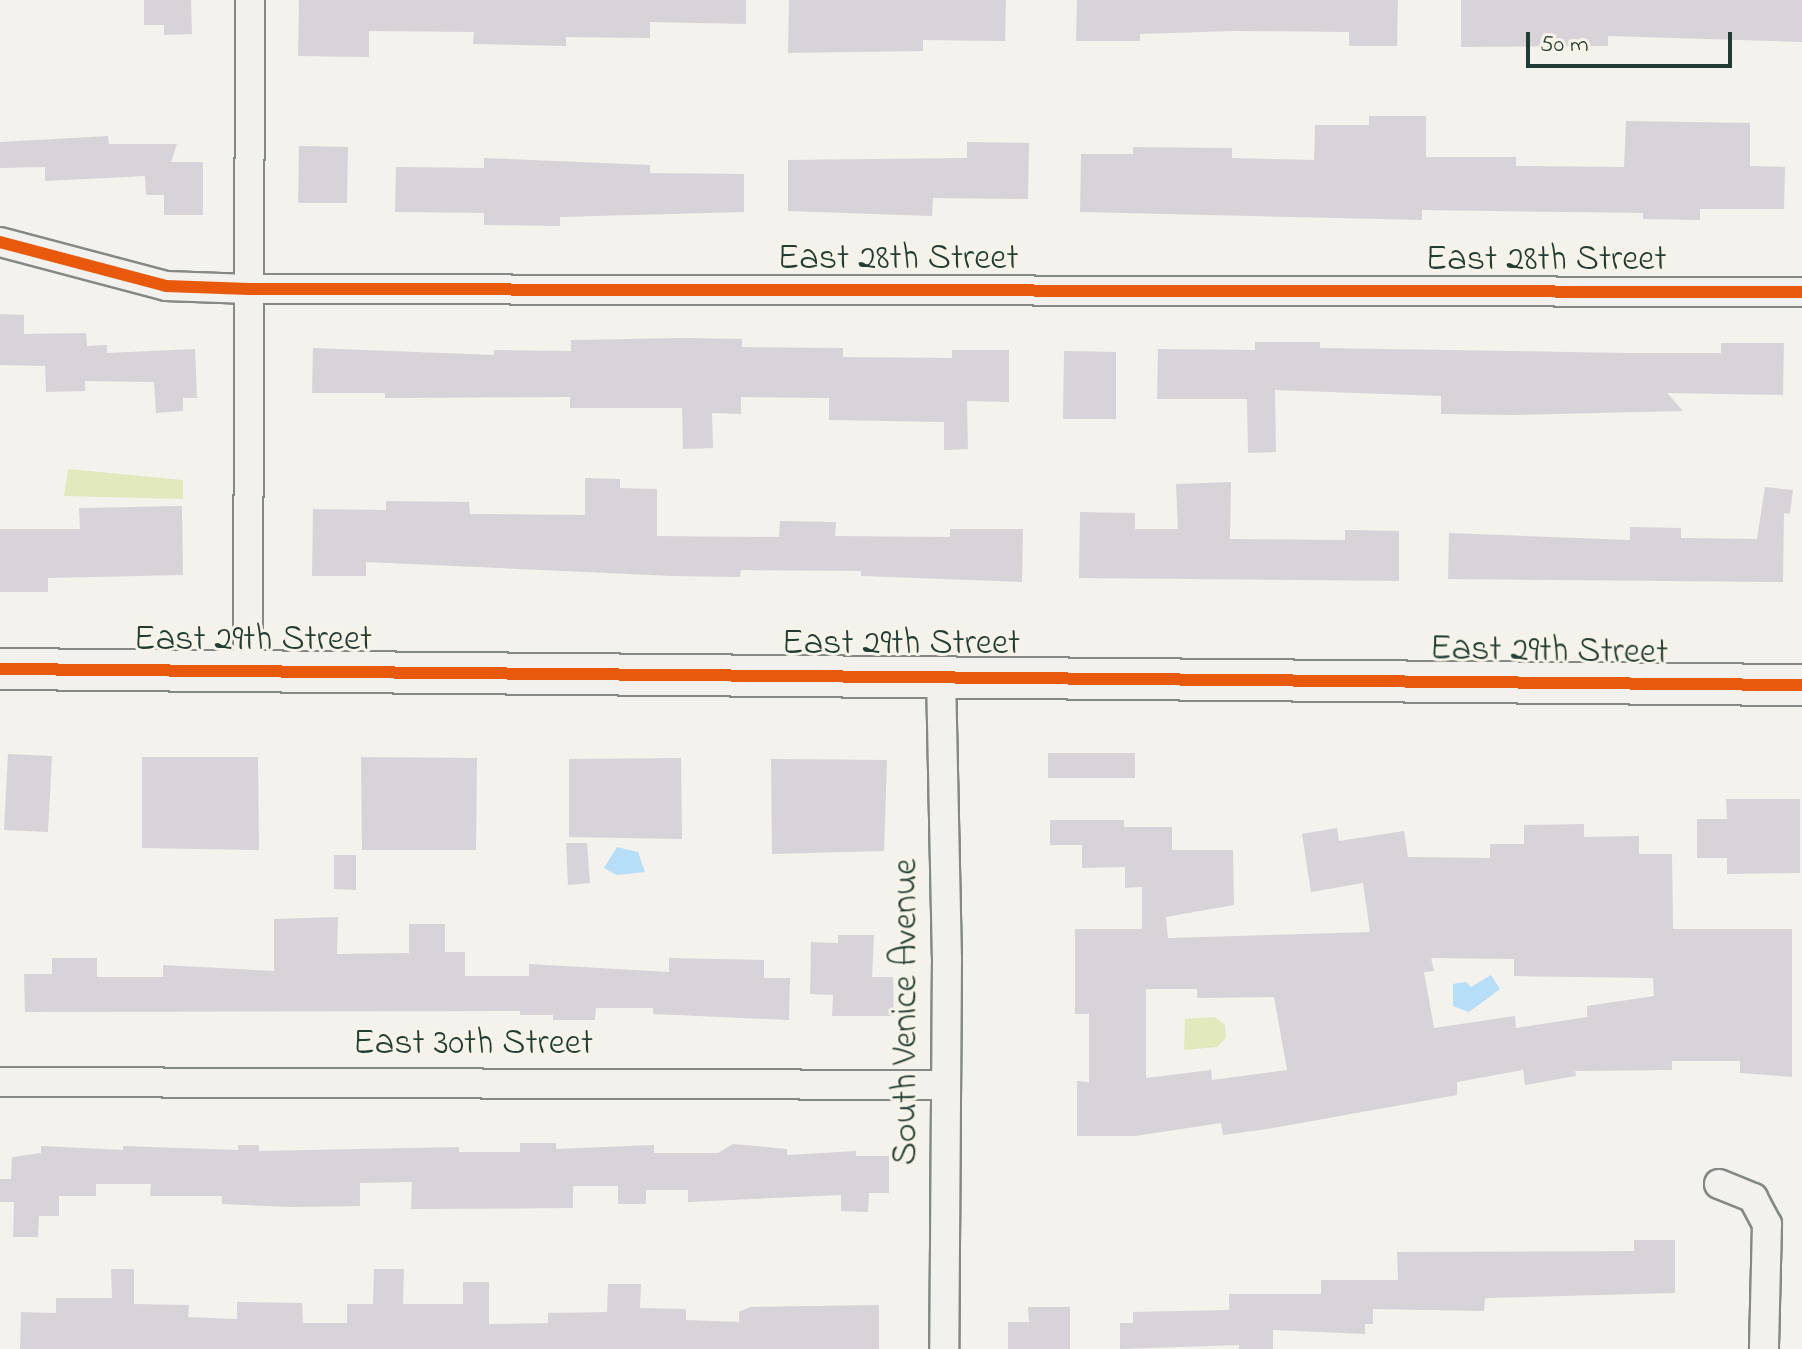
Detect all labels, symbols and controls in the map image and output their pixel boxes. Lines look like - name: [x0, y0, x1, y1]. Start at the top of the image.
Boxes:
- scale bar: [1530, 16, 1736, 66]
- text: 50 m: [1540, 28, 1589, 63]
- street label: East 28th Street: [778, 238, 1018, 282]
- street label: East 28th Street: [1426, 239, 1666, 283]
- street label: East 29th Street: [134, 619, 372, 663]
- street label: East 29th Street: [782, 623, 1020, 667]
- street label: East 29th Street: [1429, 628, 1669, 676]
- street label: South Venice Avenue: [885, 859, 929, 1165]
- street label: East 30th Street: [353, 1023, 593, 1067]

